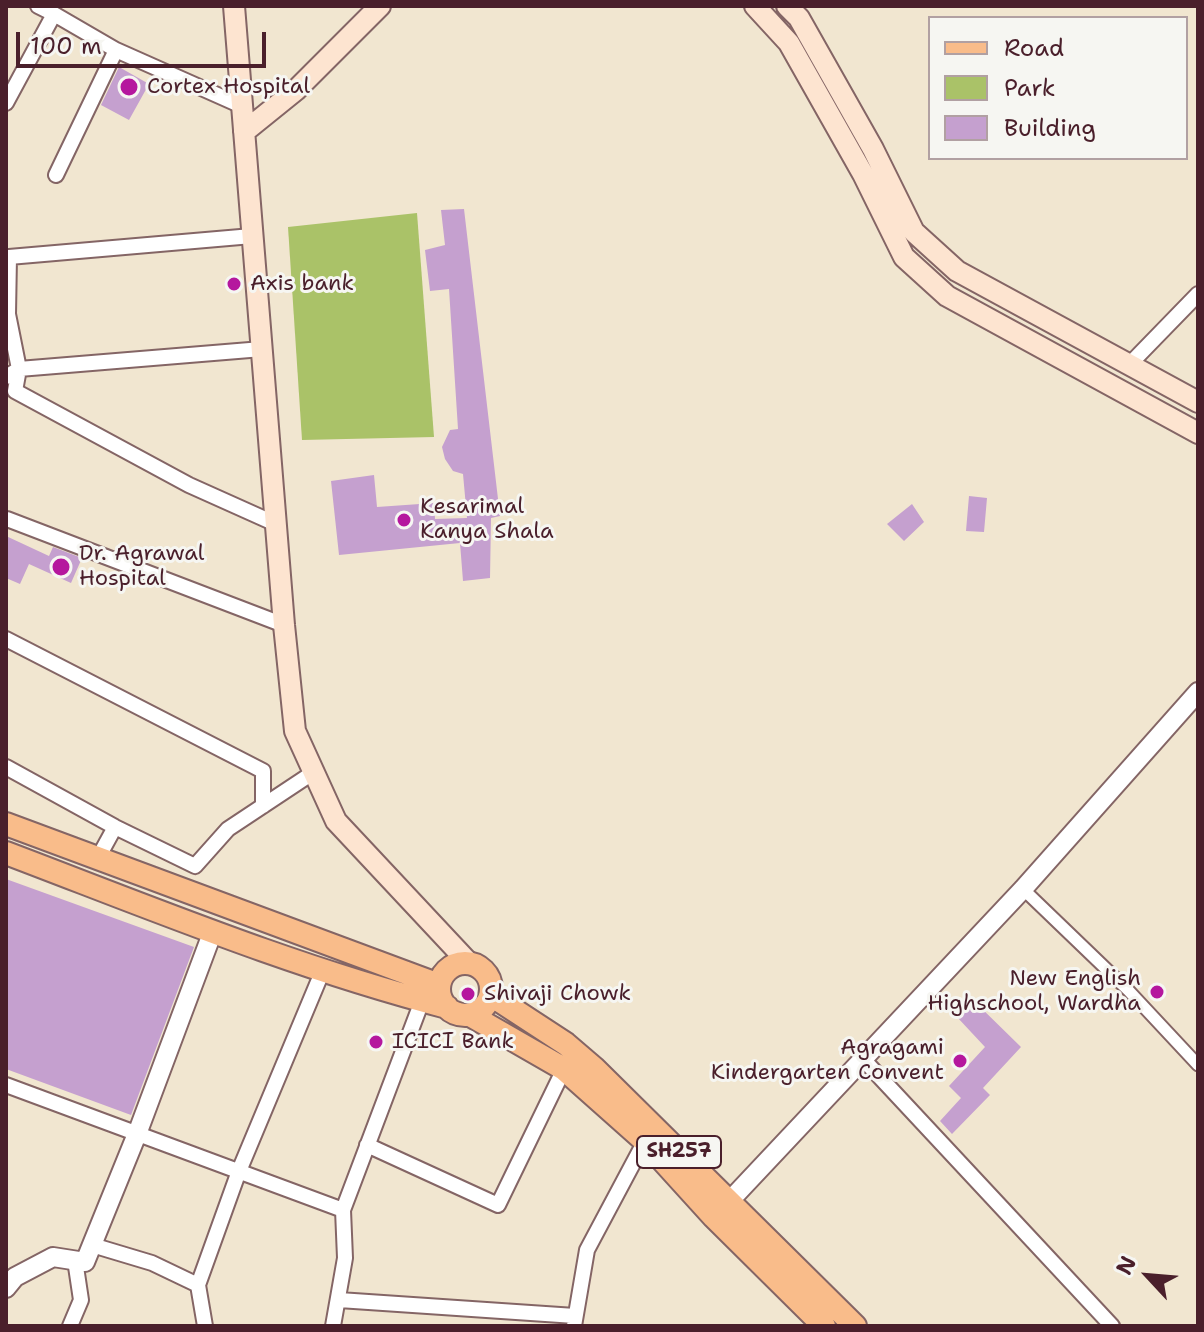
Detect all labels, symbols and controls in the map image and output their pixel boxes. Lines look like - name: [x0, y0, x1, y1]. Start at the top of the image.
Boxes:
- scale bar: [20, 16, 270, 66]
- legend: [928, 16, 1188, 160]
- text: 100 m: [30, 30, 102, 62]
- text: Road: [1004, 32, 1064, 64]
- text: Park: [1004, 72, 1056, 104]
- place label: Cortex Hospital: [147, 74, 310, 100]
- marker: Cortex Hospital: [118, 76, 140, 98]
- text: Building: [1004, 112, 1096, 144]
- place label: Axis bank: [250, 271, 354, 297]
- marker: Axis bank: [225, 275, 243, 293]
- place label: Kesarimal Kanya Shala: [420, 494, 554, 546]
- marker: Kesarimal Kanya Shala: [395, 511, 413, 529]
- place label: Dr. Agrawal Hospital: [79, 541, 204, 592]
- marker: Dr. Agrawal Hospital: [50, 556, 72, 578]
- place label: New English Highschool, Wardha: [927, 966, 1141, 1018]
- place label: Shivaji Chowk: [484, 981, 631, 1007]
- marker: New English Highschool, Wardha: [1148, 983, 1166, 1001]
- marker: Shivaji Chowk: [459, 985, 477, 1003]
- place label: ICICI Bank: [392, 1029, 514, 1055]
- marker: ICICI Bank: [367, 1033, 385, 1051]
- place label: Agragami Kindergarten Convent: [711, 1035, 944, 1086]
- marker: Agragami Kindergarten Convent: [951, 1052, 969, 1070]
- road number: SH257: [637, 1136, 721, 1168]
- north arrow: [1108, 1236, 1188, 1316]
- text: N: [1109, 1251, 1143, 1279]

